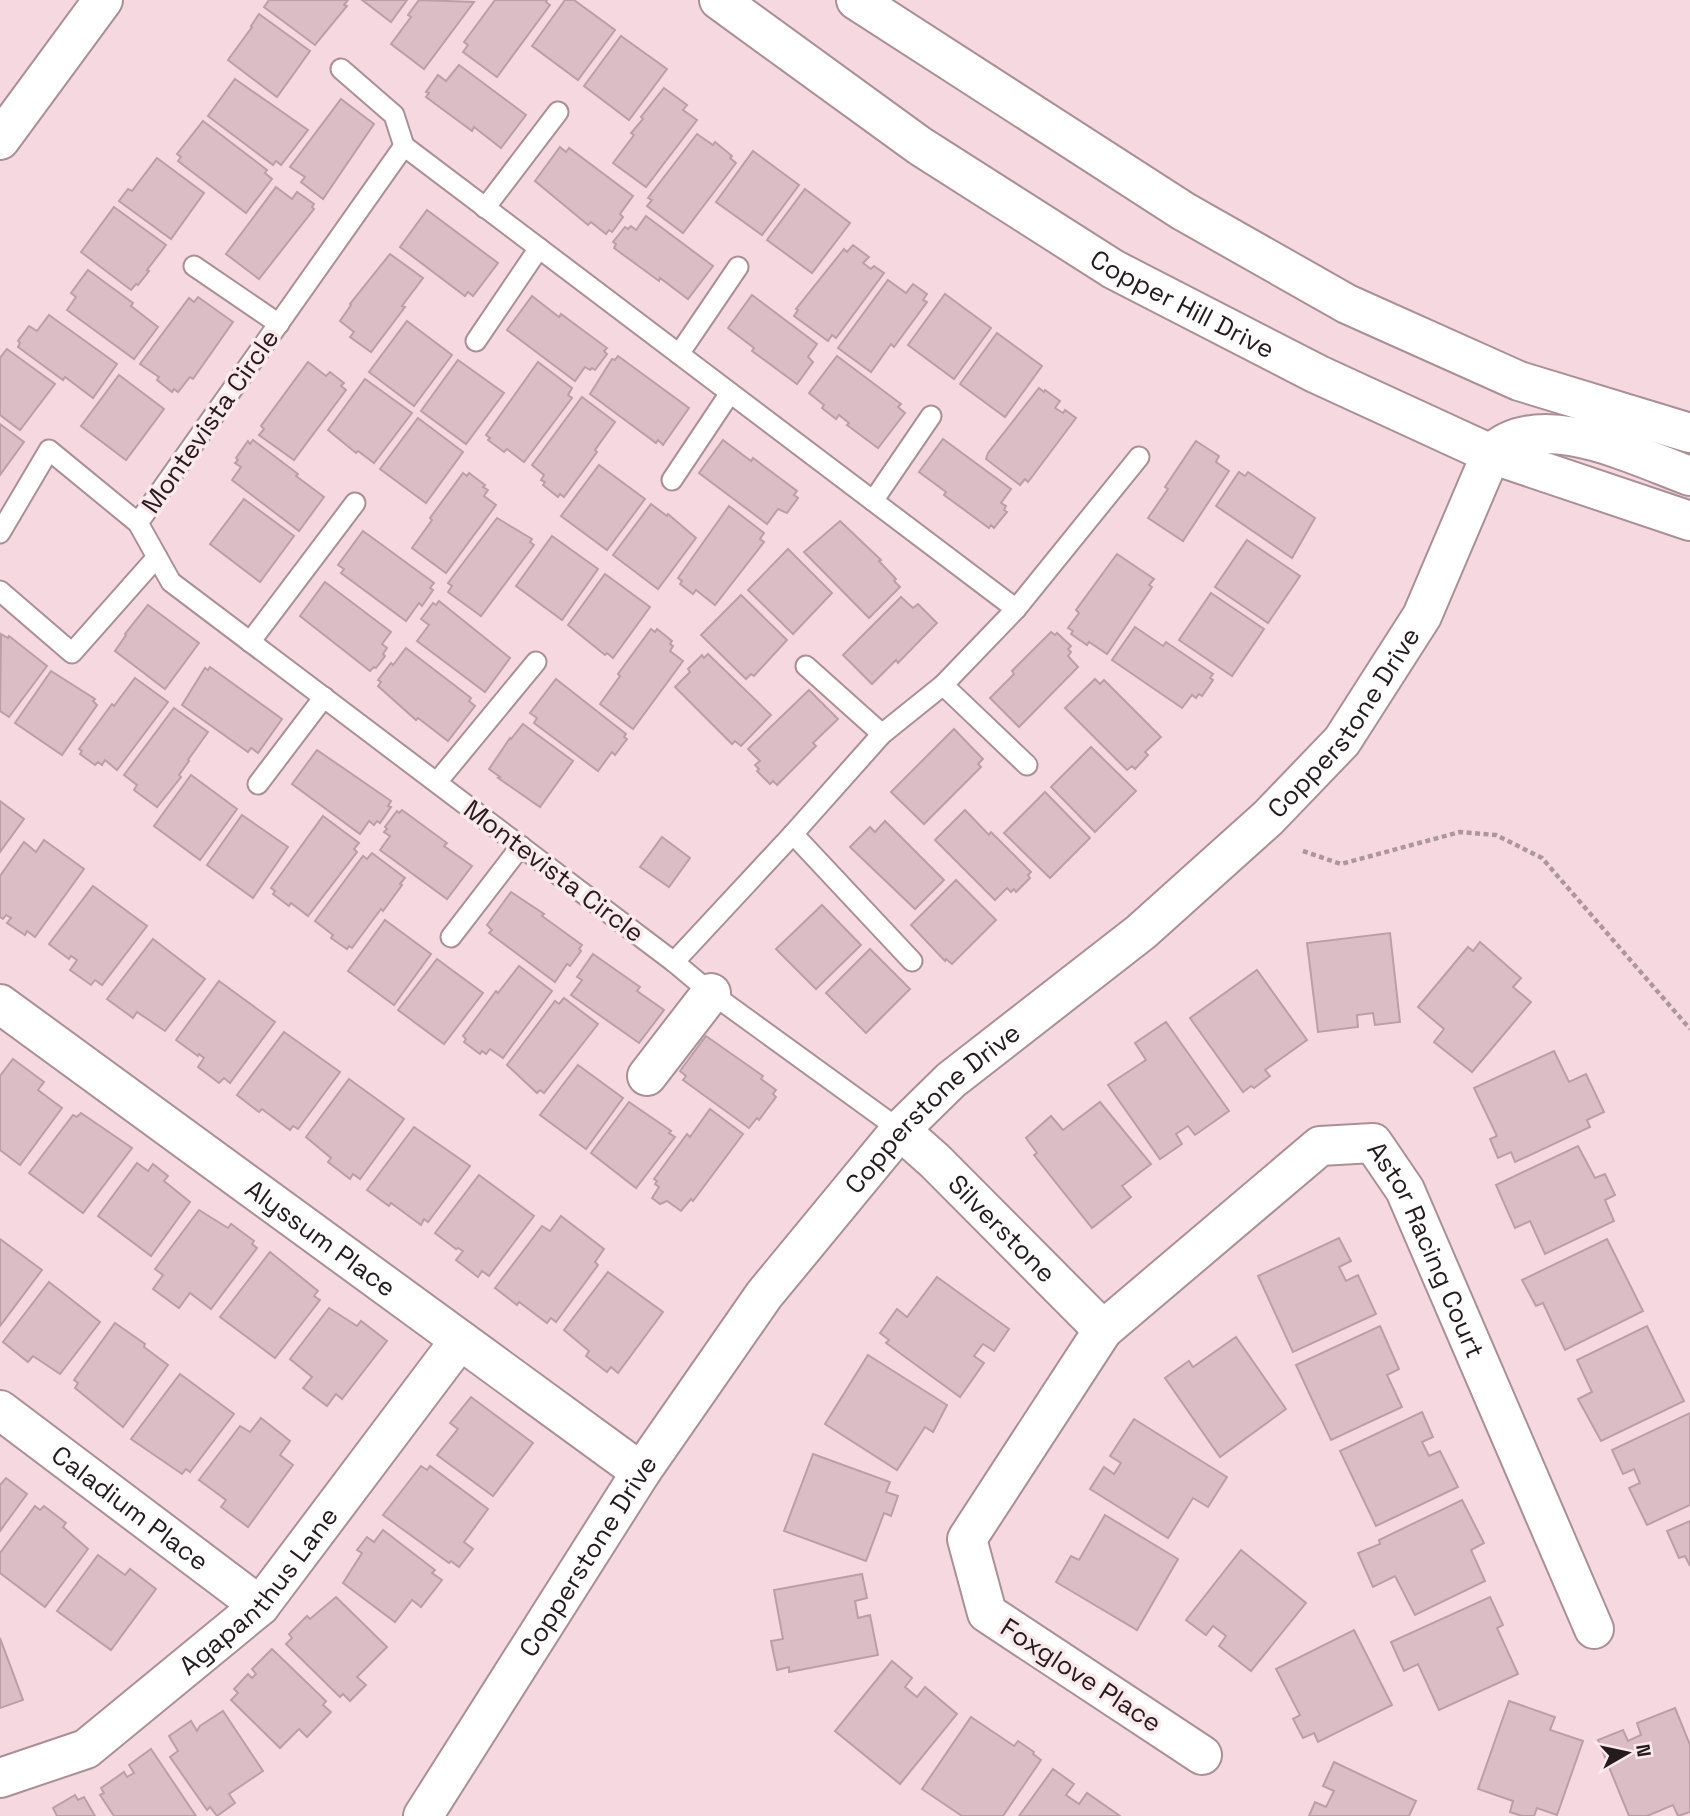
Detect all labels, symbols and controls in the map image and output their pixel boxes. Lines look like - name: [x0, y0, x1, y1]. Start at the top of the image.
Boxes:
- street label: Copper Hill Drive: [1084, 242, 1280, 366]
- street label: Montevista Circle: [134, 322, 286, 520]
- street label: Copperstone Drive: [1260, 621, 1427, 825]
- street label: Montevista Circle: [457, 792, 651, 950]
- street label: Copperstone Drive: [837, 1015, 1027, 1201]
- street label: Astor Racing Court: [1360, 1135, 1492, 1363]
- street label: Silverstone: [941, 1167, 1063, 1290]
- street label: Alyssum Place: [238, 1172, 403, 1305]
- street label: Caladium Place: [45, 1438, 216, 1578]
- street label: Copperstone Drive: [511, 1448, 665, 1663]
- street label: Agapanthus Lane: [172, 1500, 346, 1683]
- street label: Foxglove Place: [994, 1610, 1168, 1740]
- north arrow: [1592, 1718, 1662, 1788]
- text: N: [1630, 1742, 1657, 1759]

